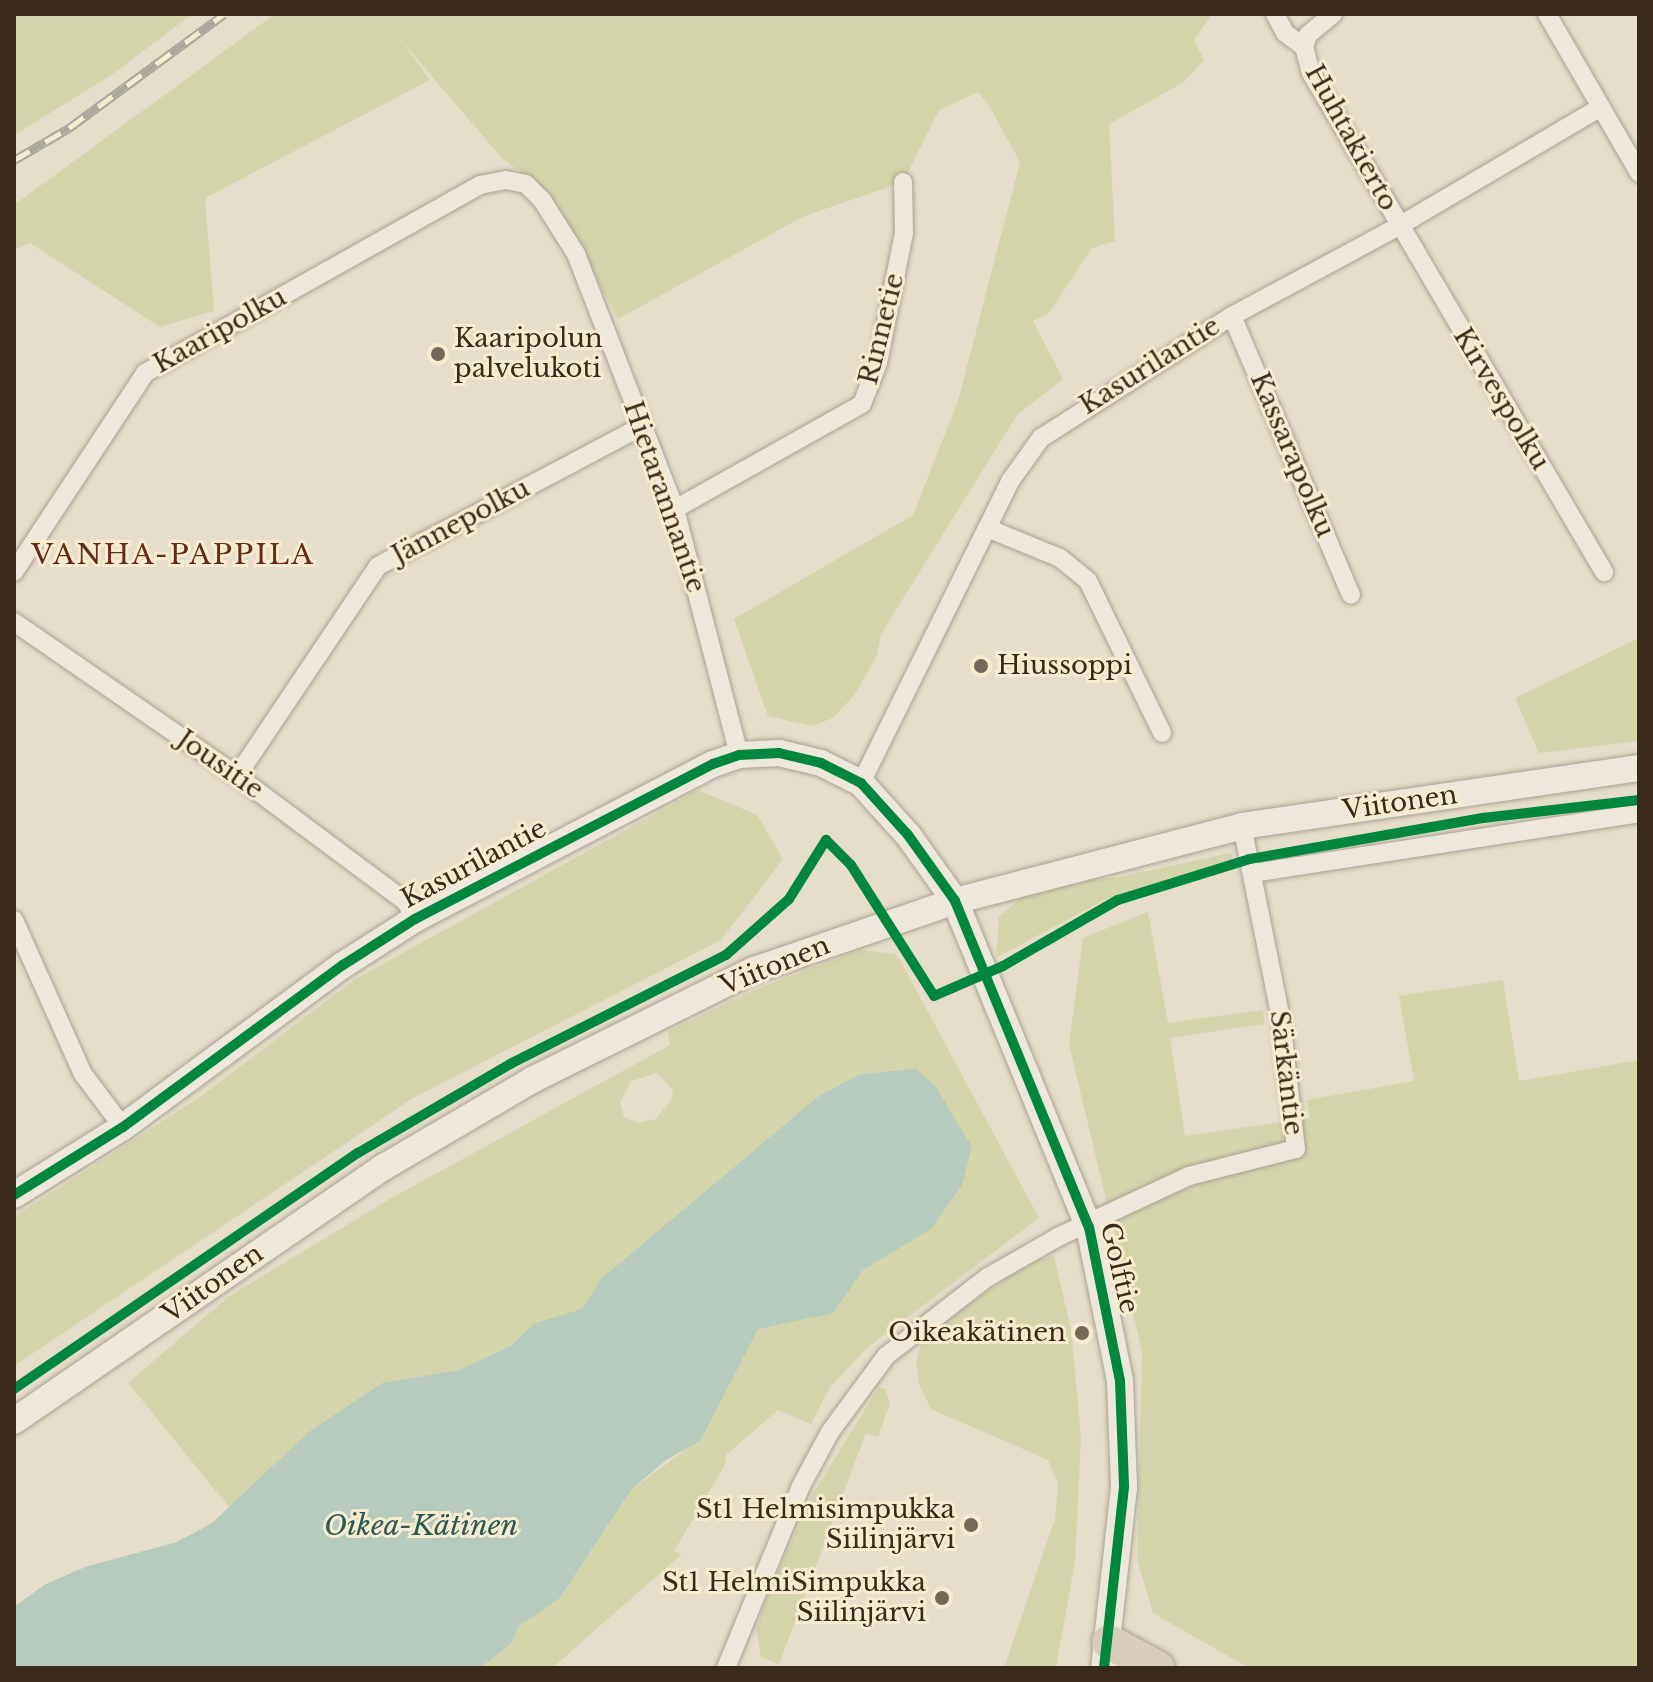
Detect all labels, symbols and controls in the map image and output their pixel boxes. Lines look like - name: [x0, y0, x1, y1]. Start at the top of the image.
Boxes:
- street label: Huhtakierto: [1298, 60, 1404, 216]
- street label: Rinnetie: [853, 270, 911, 388]
- street label: Kaaripolku: [148, 282, 292, 380]
- street label: Kasurilantie: [1074, 311, 1226, 421]
- street label: Kirvespolku: [1446, 322, 1556, 476]
- place label: Kaaripolun palvelukoti: [454, 323, 603, 384]
- marker: Kaaripolun palvelukoti: [429, 345, 447, 363]
- street label: Kassarapolku: [1243, 368, 1341, 542]
- street label: Hietarannantie: [617, 397, 711, 597]
- street label: Jännepolku: [387, 473, 535, 571]
- district label: VANHA-PAPPILA: [31, 538, 315, 572]
- place label: Hiussoppi: [997, 650, 1132, 682]
- marker: Hiussoppi: [972, 657, 990, 675]
- street label: Jousitie: [171, 724, 269, 806]
- street label: Viitonen: [1341, 780, 1459, 826]
- street label: Kasurilantie: [396, 813, 552, 915]
- street label: Viitonen: [716, 930, 834, 1002]
- street label: Särkäntie: [1263, 1009, 1309, 1137]
- street label: Golftie: [1093, 1219, 1145, 1317]
- street label: Viitonen: [157, 1238, 269, 1330]
- place label: Oikeakätinen: [888, 1317, 1066, 1349]
- marker: Oikeakätinen: [1073, 1324, 1091, 1342]
- place label: St1 Helmisimpukka Siilinjärvi: [696, 1494, 955, 1556]
- water label: Oikea-Kätinen: [324, 1509, 518, 1543]
- marker: St1 Helmisimpukka Siilinjärvi: [962, 1516, 980, 1534]
- place label: St1 HelmiSimpukka Siilinjärvi: [662, 1567, 926, 1628]
- marker: St1 HelmiSimpukka Siilinjärvi: [933, 1589, 951, 1607]

